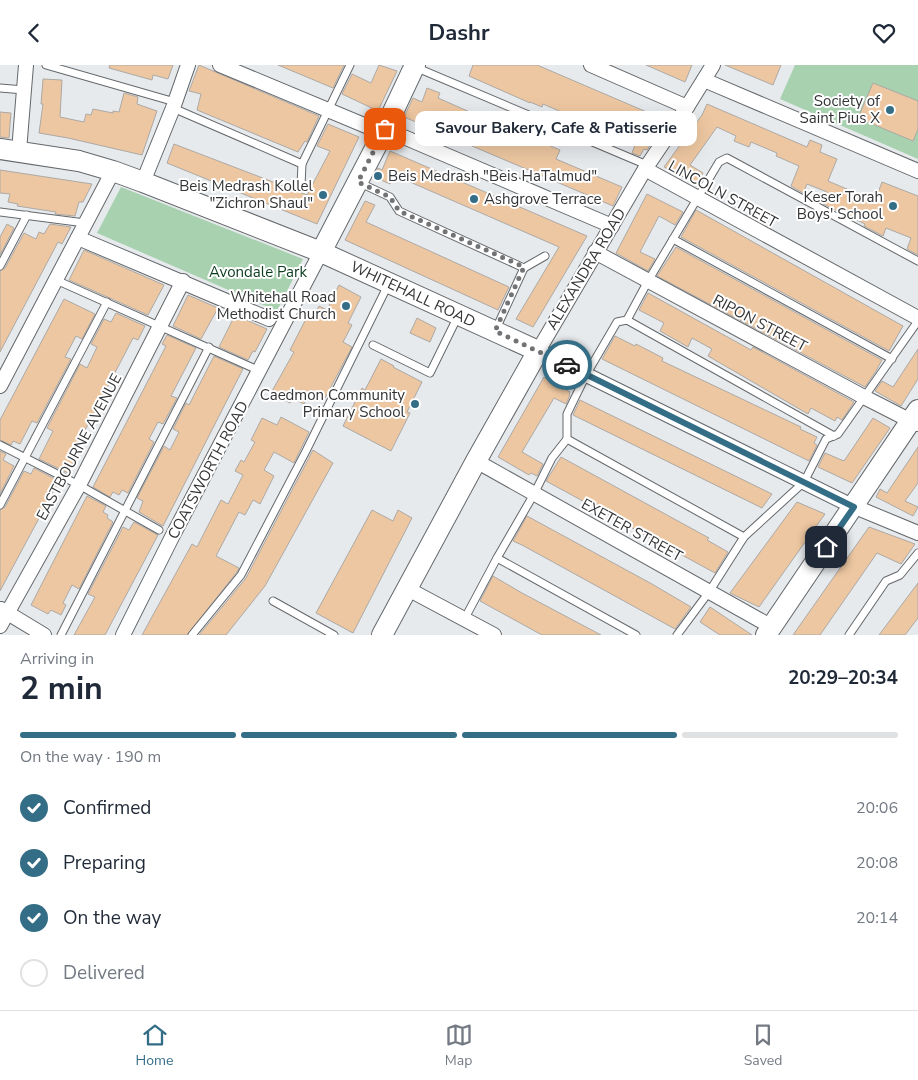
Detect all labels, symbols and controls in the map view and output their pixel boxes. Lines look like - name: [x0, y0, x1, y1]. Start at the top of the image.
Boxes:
- text: Dashr: [428, 18, 490, 48]
- icon: back: [20, 19, 48, 47]
- icon: heart: [870, 19, 898, 47]
- place label: Society of Saint Pius X: [800, 91, 881, 128]
- marker: Society of Saint Pius X: [884, 104, 896, 116]
- pin: [364, 108, 406, 150]
- callout: Savour Bakery, Cafe & Patisserie: [415, 111, 698, 147]
- icon: bag: [371, 115, 399, 143]
- text: Savour Bakery, Cafe & Patisserie: [435, 117, 677, 139]
- street label: LINCOLN STREET: [665, 156, 781, 232]
- place label: Beis Medrash "Beis HaTalmud": [388, 166, 597, 186]
- marker: Beis Medrash "Beis HaTalmud": [372, 170, 384, 182]
- place label: Beis Medrash Kollel "Zichron Shaul": [179, 176, 314, 213]
- place label: Keser Torah Boys' School: [797, 187, 884, 224]
- marker: Beis Medrash Kollel "Zichron Shaul": [317, 189, 329, 201]
- place label: Ashgrove Terrace: [484, 189, 602, 209]
- marker: Ashgrove Terrace: [468, 193, 480, 205]
- marker: Keser Torah Boys' School: [887, 200, 899, 212]
- street label: ALEXANDRA ROAD: [542, 205, 630, 333]
- street label: WHITEHALL ROAD: [347, 256, 479, 332]
- park label: Avondale Park: [209, 262, 307, 282]
- place label: Whitehall Road Methodist Church: [217, 287, 336, 324]
- street label: RIPON STREET: [709, 290, 811, 356]
- marker: Whitehall Road Methodist Church: [340, 300, 352, 312]
- courier: [542, 340, 592, 390]
- icon: car: [553, 351, 581, 379]
- street label: EASTBOURNE AVENUE: [32, 370, 126, 524]
- place label: Caedmon Community Primary School: [260, 385, 406, 422]
- street label: COATSWORTH ROAD: [163, 397, 253, 543]
- marker: Caedmon Community Primary School: [409, 398, 421, 410]
- street label: EXETER STREET: [578, 494, 686, 566]
- pin: [805, 526, 847, 568]
- icon: home: [812, 533, 840, 561]
- text: Arriving in: [20, 648, 94, 670]
- text: 20:29–20:34: [788, 665, 898, 691]
- text: 2 min: [20, 667, 103, 710]
- text: On the way · 190 m: [20, 746, 161, 768]
- icon: check: [20, 794, 48, 822]
- text: Confirmed: [63, 795, 151, 821]
- text: 20:06: [856, 797, 898, 819]
- icon: check: [20, 849, 48, 877]
- text: Preparing: [63, 850, 146, 876]
- text: 20:08: [856, 852, 898, 874]
- icon: check: [20, 904, 48, 932]
- text: On the way: [63, 905, 161, 931]
- text: 20:14: [856, 907, 898, 929]
- text: Delivered: [63, 960, 145, 986]
- tab: Home: [136, 1021, 173, 1070]
- tab: Map: [445, 1021, 473, 1070]
- tab: Saved: [744, 1021, 782, 1070]

